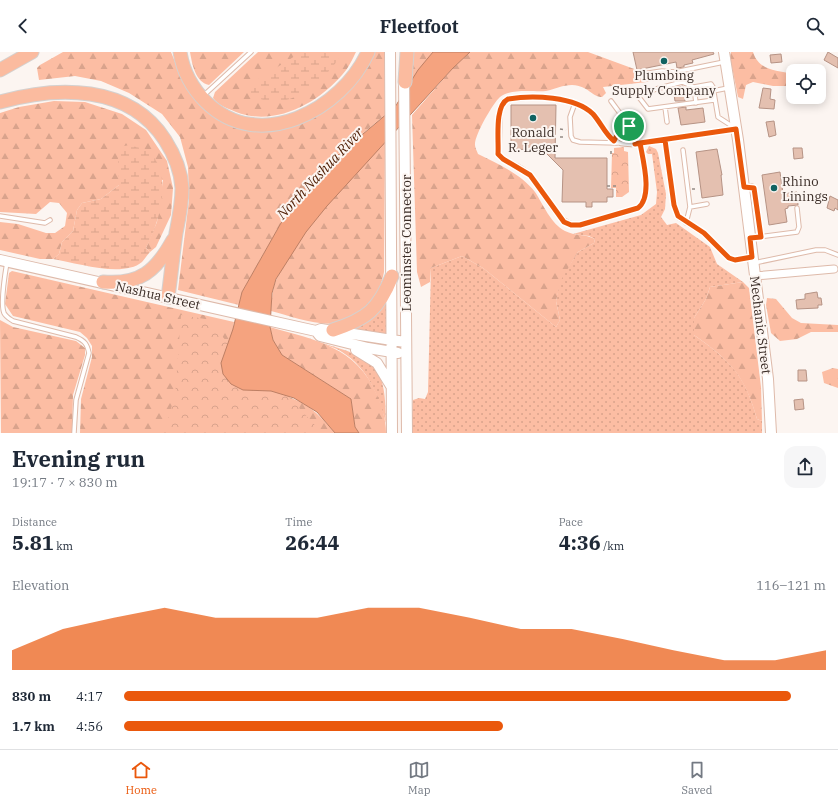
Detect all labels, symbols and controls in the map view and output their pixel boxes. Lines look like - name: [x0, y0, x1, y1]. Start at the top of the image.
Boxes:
- icon: back: [12, 15, 34, 37]
- text: Fleetfoot: [380, 15, 458, 38]
- icon: search: [804, 15, 826, 37]
- marker: Plumbing Supply Company: [659, 56, 669, 66]
- map controls: [786, 64, 826, 104]
- button: locate: [786, 64, 826, 104]
- place label: Plumbing Supply Company: [612, 67, 716, 99]
- pin: [612, 109, 646, 143]
- marker: Ronald R. Leger: [528, 113, 538, 123]
- icon: arrive: [618, 115, 640, 137]
- water label: North Nashua River: [272, 123, 368, 223]
- place label: Ronald R. Leger: [508, 124, 558, 156]
- place label: Rhino Linings: [782, 173, 828, 205]
- street label: Leominster Connector: [398, 174, 415, 312]
- marker: Rhino Linings: [769, 183, 779, 193]
- street label: Mechanic Street: [746, 275, 775, 376]
- street label: Nashua Street: [114, 278, 202, 314]
- text: Evening run: [12, 444, 145, 473]
- button: share: [784, 446, 826, 488]
- text: 19:17 · 7 × 830 m: [12, 474, 118, 491]
- text: Distance: [12, 515, 57, 529]
- text: Time: [285, 515, 312, 529]
- text: Pace: [559, 515, 583, 529]
- text: 5.81: [12, 529, 54, 556]
- text: 26:44: [285, 529, 339, 556]
- text: 4:36: [559, 529, 601, 556]
- text: km: [54, 539, 73, 553]
- text: /km: [601, 539, 624, 553]
- text: Elevation: [12, 577, 69, 594]
- text: 116–121 m: [756, 577, 826, 594]
- text: 830 m: [12, 688, 51, 705]
- text: 4:17: [76, 688, 103, 705]
- text: 1.7 km: [12, 718, 55, 735]
- text: 4:56: [76, 718, 103, 735]
- tab: Home: [126, 759, 157, 797]
- tab: Map: [408, 759, 430, 797]
- tab: Saved: [682, 759, 712, 797]

